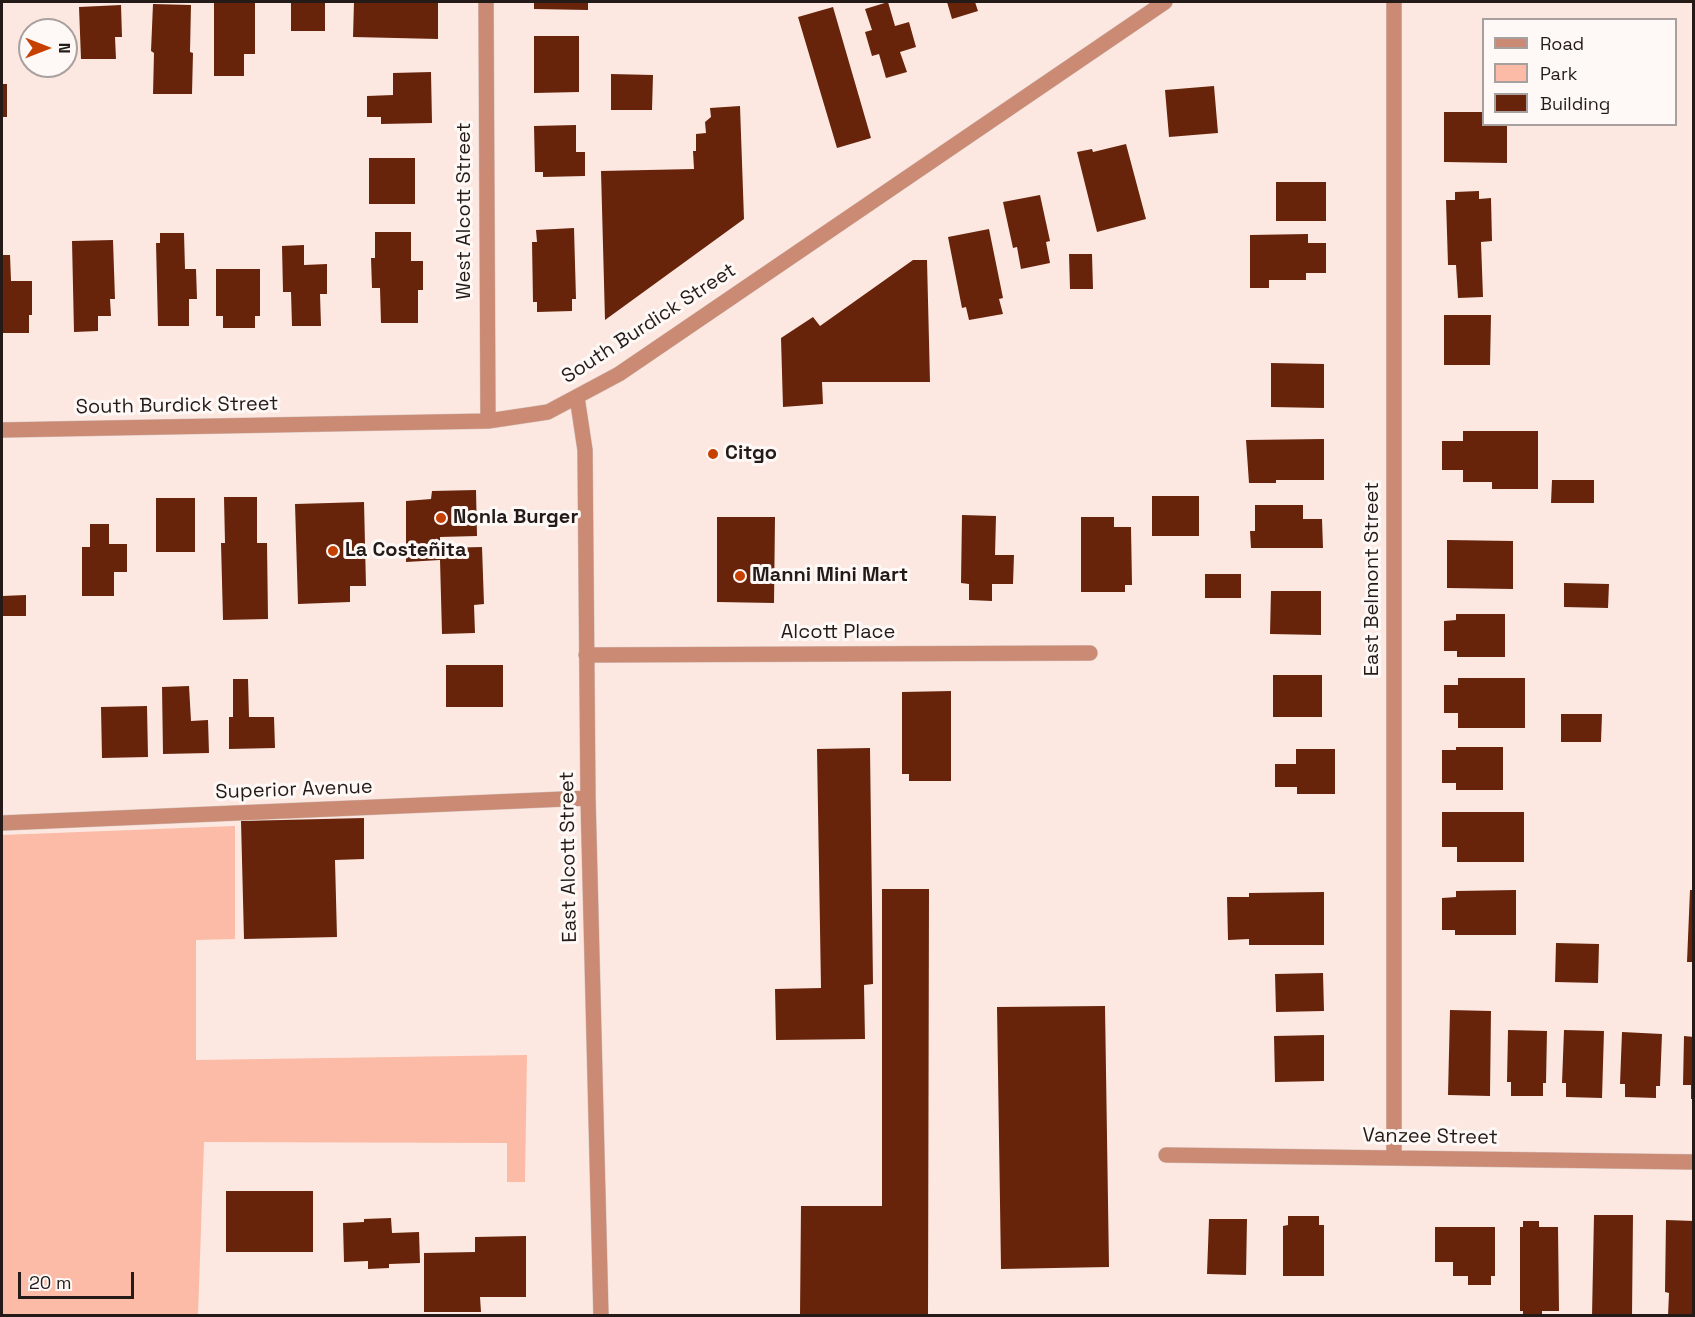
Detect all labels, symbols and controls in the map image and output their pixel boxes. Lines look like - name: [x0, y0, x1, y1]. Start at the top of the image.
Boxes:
- north arrow: [18, 18, 78, 78]
- legend: [1482, 18, 1677, 126]
- text: Road: [1540, 32, 1584, 55]
- text: N: [54, 43, 75, 53]
- text: Park: [1540, 62, 1577, 85]
- text: Building: [1540, 92, 1610, 115]
- street label: West Alcott Street: [453, 122, 477, 300]
- street label: South Burdick Street: [557, 259, 741, 389]
- street label: South Burdick Street: [75, 392, 279, 420]
- place label: Citgo: [725, 442, 777, 466]
- marker: Citgo: [706, 447, 720, 461]
- street label: East Belmont Street: [1361, 482, 1385, 676]
- place label: Nonla Burger: [453, 506, 578, 530]
- marker: Nonla Burger: [434, 511, 448, 525]
- place label: La Costeñita: [345, 539, 466, 563]
- marker: La Costeñita: [326, 544, 340, 558]
- place label: Manni Mini Mart: [752, 564, 908, 588]
- marker: Manni Mini Mart: [733, 569, 747, 583]
- street label: Alcott Place: [781, 621, 895, 645]
- street label: East Alcott Street: [556, 771, 582, 943]
- street label: Superior Avenue: [215, 775, 373, 805]
- street label: Vanzee Street: [1362, 1124, 1498, 1150]
- scale bar: [21, 1260, 136, 1298]
- text: 20 m: [29, 1271, 72, 1294]

